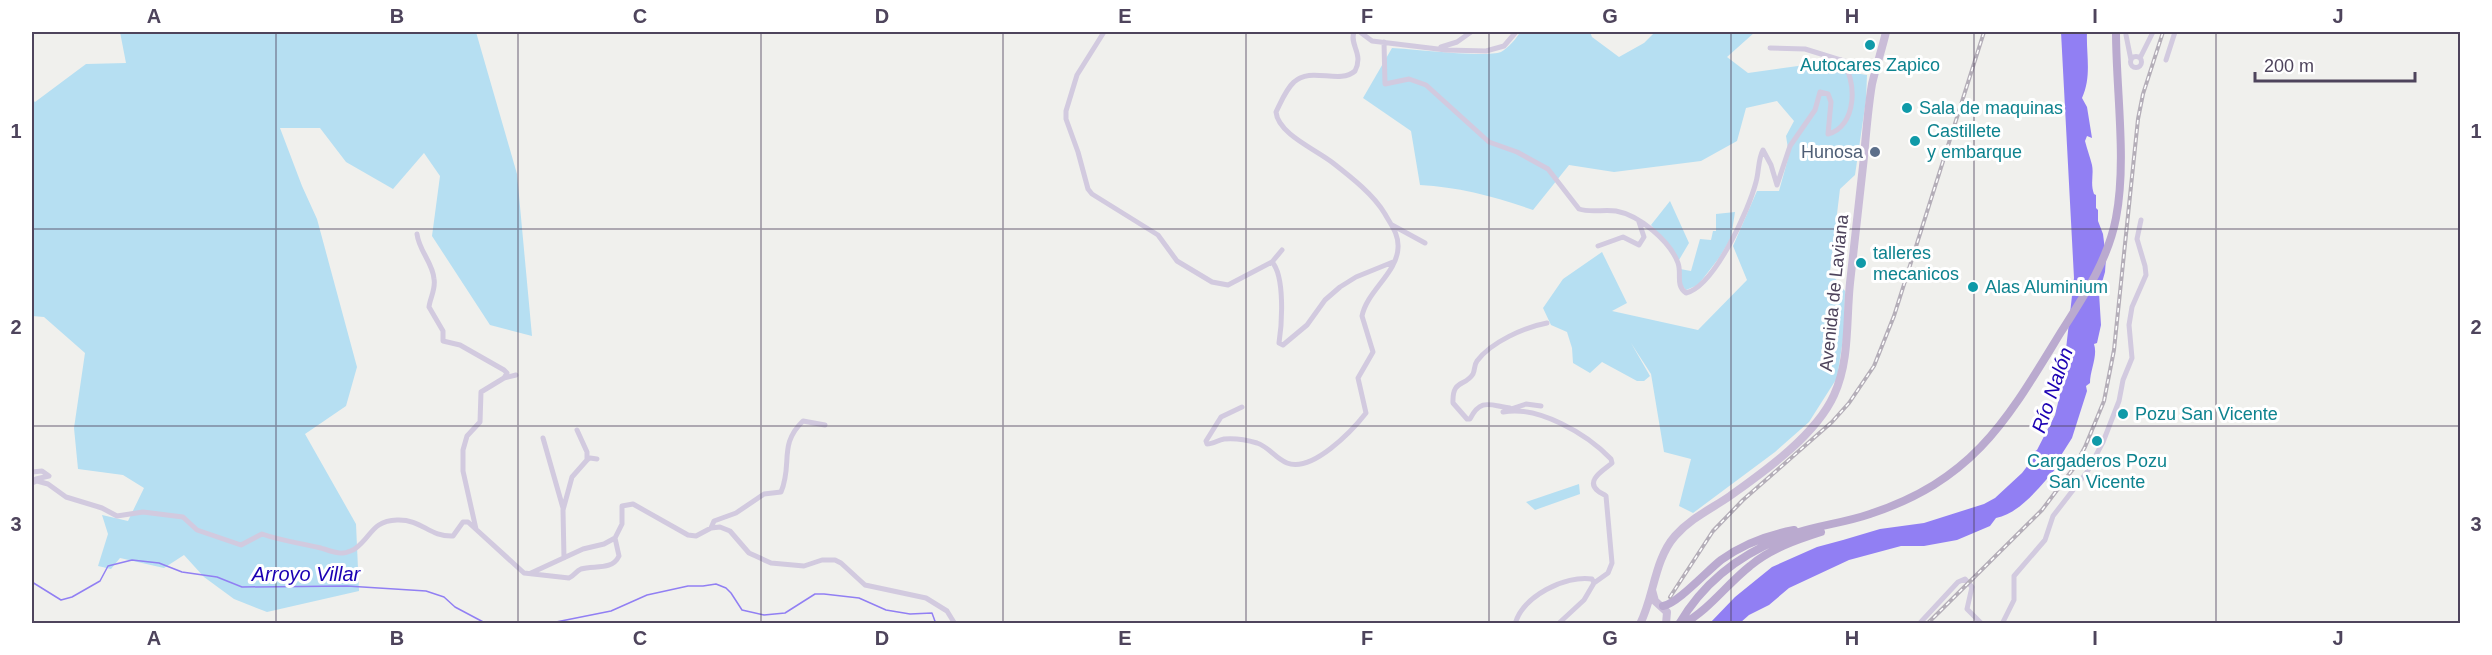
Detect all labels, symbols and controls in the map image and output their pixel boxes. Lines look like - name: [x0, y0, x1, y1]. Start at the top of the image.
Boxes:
- text: A: [147, 5, 161, 27]
- text: B: [390, 5, 404, 27]
- text: C: [633, 5, 647, 27]
- text: D: [875, 5, 889, 27]
- text: E: [1118, 5, 1132, 27]
- text: F: [1361, 5, 1373, 27]
- text: G: [1602, 5, 1618, 27]
- text: H: [1845, 5, 1859, 27]
- text: I: [2092, 5, 2098, 27]
- text: J: [2332, 5, 2344, 27]
- marker: Autocares Zapico: [1863, 38, 1877, 52]
- scale bar: [2255, 45, 2416, 83]
- place label: Autocares Zapico: [1800, 55, 1940, 75]
- text: 200 m: [2264, 56, 2314, 76]
- place label: Sala de maquinas: [1919, 98, 2063, 118]
- marker: Sala de maquinas: [1900, 101, 1914, 115]
- text: 1: [10, 120, 22, 142]
- text: 1: [2470, 120, 2482, 142]
- place label: Castillete y embarque: [1927, 121, 2022, 162]
- marker: Castillete y embarque: [1908, 134, 1922, 148]
- place label: Hunosa: [1801, 142, 1864, 162]
- marker: Hunosa: [1868, 145, 1882, 159]
- street label: Avenida de Laviana: [1816, 213, 1852, 373]
- place label: talleres mecanicos: [1873, 243, 1959, 284]
- marker: talleres mecanicos: [1854, 256, 1868, 270]
- place label: Alas Aluminium: [1985, 277, 2108, 297]
- marker: Alas Aluminium: [1966, 280, 1980, 294]
- text: 2: [10, 316, 22, 338]
- text: 2: [2470, 316, 2482, 338]
- water label: Río Nalón: [2027, 344, 2077, 436]
- place label: Pozu San Vicente: [2135, 404, 2278, 424]
- marker: Pozu San Vicente: [2116, 407, 2130, 421]
- marker: Cargaderos Pozu San Vicente: [2090, 434, 2104, 448]
- place label: Cargaderos Pozu San Vicente: [2027, 451, 2167, 492]
- text: 3: [10, 513, 22, 535]
- text: 3: [2470, 513, 2482, 535]
- water label: Arroyo Villar: [251, 563, 362, 585]
- text: A: [147, 627, 161, 649]
- text: B: [390, 627, 404, 649]
- text: C: [633, 627, 647, 649]
- text: D: [875, 627, 889, 649]
- text: E: [1118, 627, 1132, 649]
- text: F: [1361, 627, 1373, 649]
- text: G: [1602, 627, 1618, 649]
- text: H: [1845, 627, 1859, 649]
- text: I: [2092, 627, 2098, 649]
- text: J: [2332, 627, 2344, 649]

